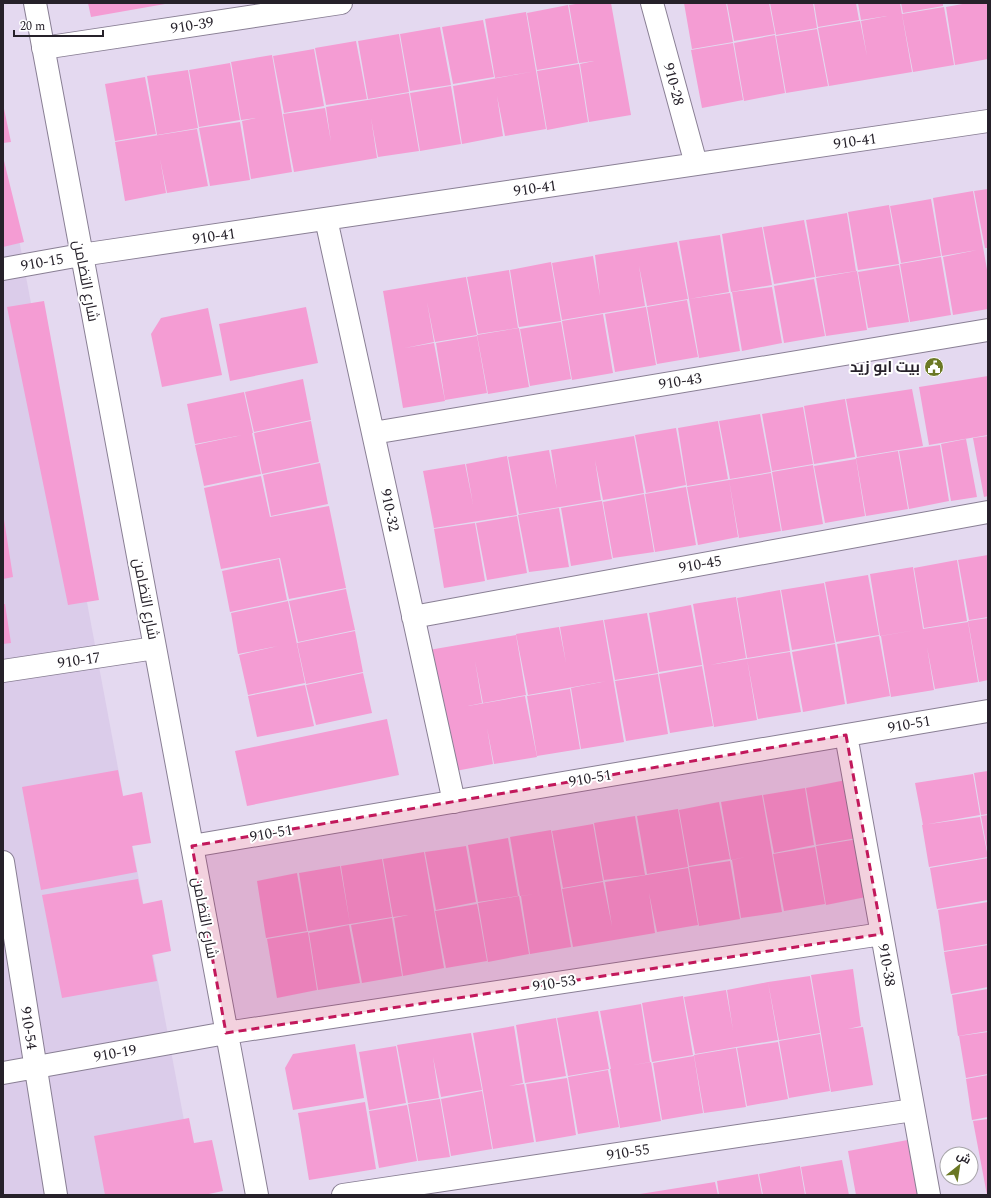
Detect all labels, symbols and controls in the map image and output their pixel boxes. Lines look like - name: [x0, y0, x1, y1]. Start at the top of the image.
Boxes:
- street label: 910-39: [169, 11, 215, 40]
- scale bar: [14, 12, 103, 38]
- text: 20 m: [20, 17, 45, 36]
- street label: 910-28: [657, 60, 690, 108]
- street label: 910-41: [832, 127, 878, 156]
- street label: 910-41: [512, 174, 558, 203]
- street label: 910-41: [191, 222, 237, 251]
- street label: شارع التضامن: [66, 238, 105, 324]
- street label: 910-15: [19, 247, 65, 278]
- place label: بيت ابو زيد: [850, 356, 920, 379]
- public building icon: بيت ابو زيد: [923, 356, 945, 378]
- street label: 910-43: [657, 367, 704, 396]
- street label: 910-32: [374, 487, 405, 534]
- street label: 910-45: [677, 549, 723, 580]
- street label: شارع التضامن: [126, 556, 165, 642]
- street label: 910-17: [56, 646, 102, 675]
- street label: 910-51: [886, 709, 932, 740]
- street label: 910-51: [567, 763, 613, 794]
- street label: 910-51: [248, 818, 294, 849]
- street label: شارع التضامن: [185, 875, 224, 961]
- street label: 910-38: [871, 942, 902, 988]
- street label: 910-53: [531, 969, 578, 998]
- street label: 910-54: [14, 1005, 43, 1052]
- street label: 910-19: [92, 1038, 138, 1069]
- street label: 910-55: [605, 1138, 651, 1167]
- north arrow: [939, 1146, 979, 1186]
- text: ش: [953, 1147, 974, 1169]

